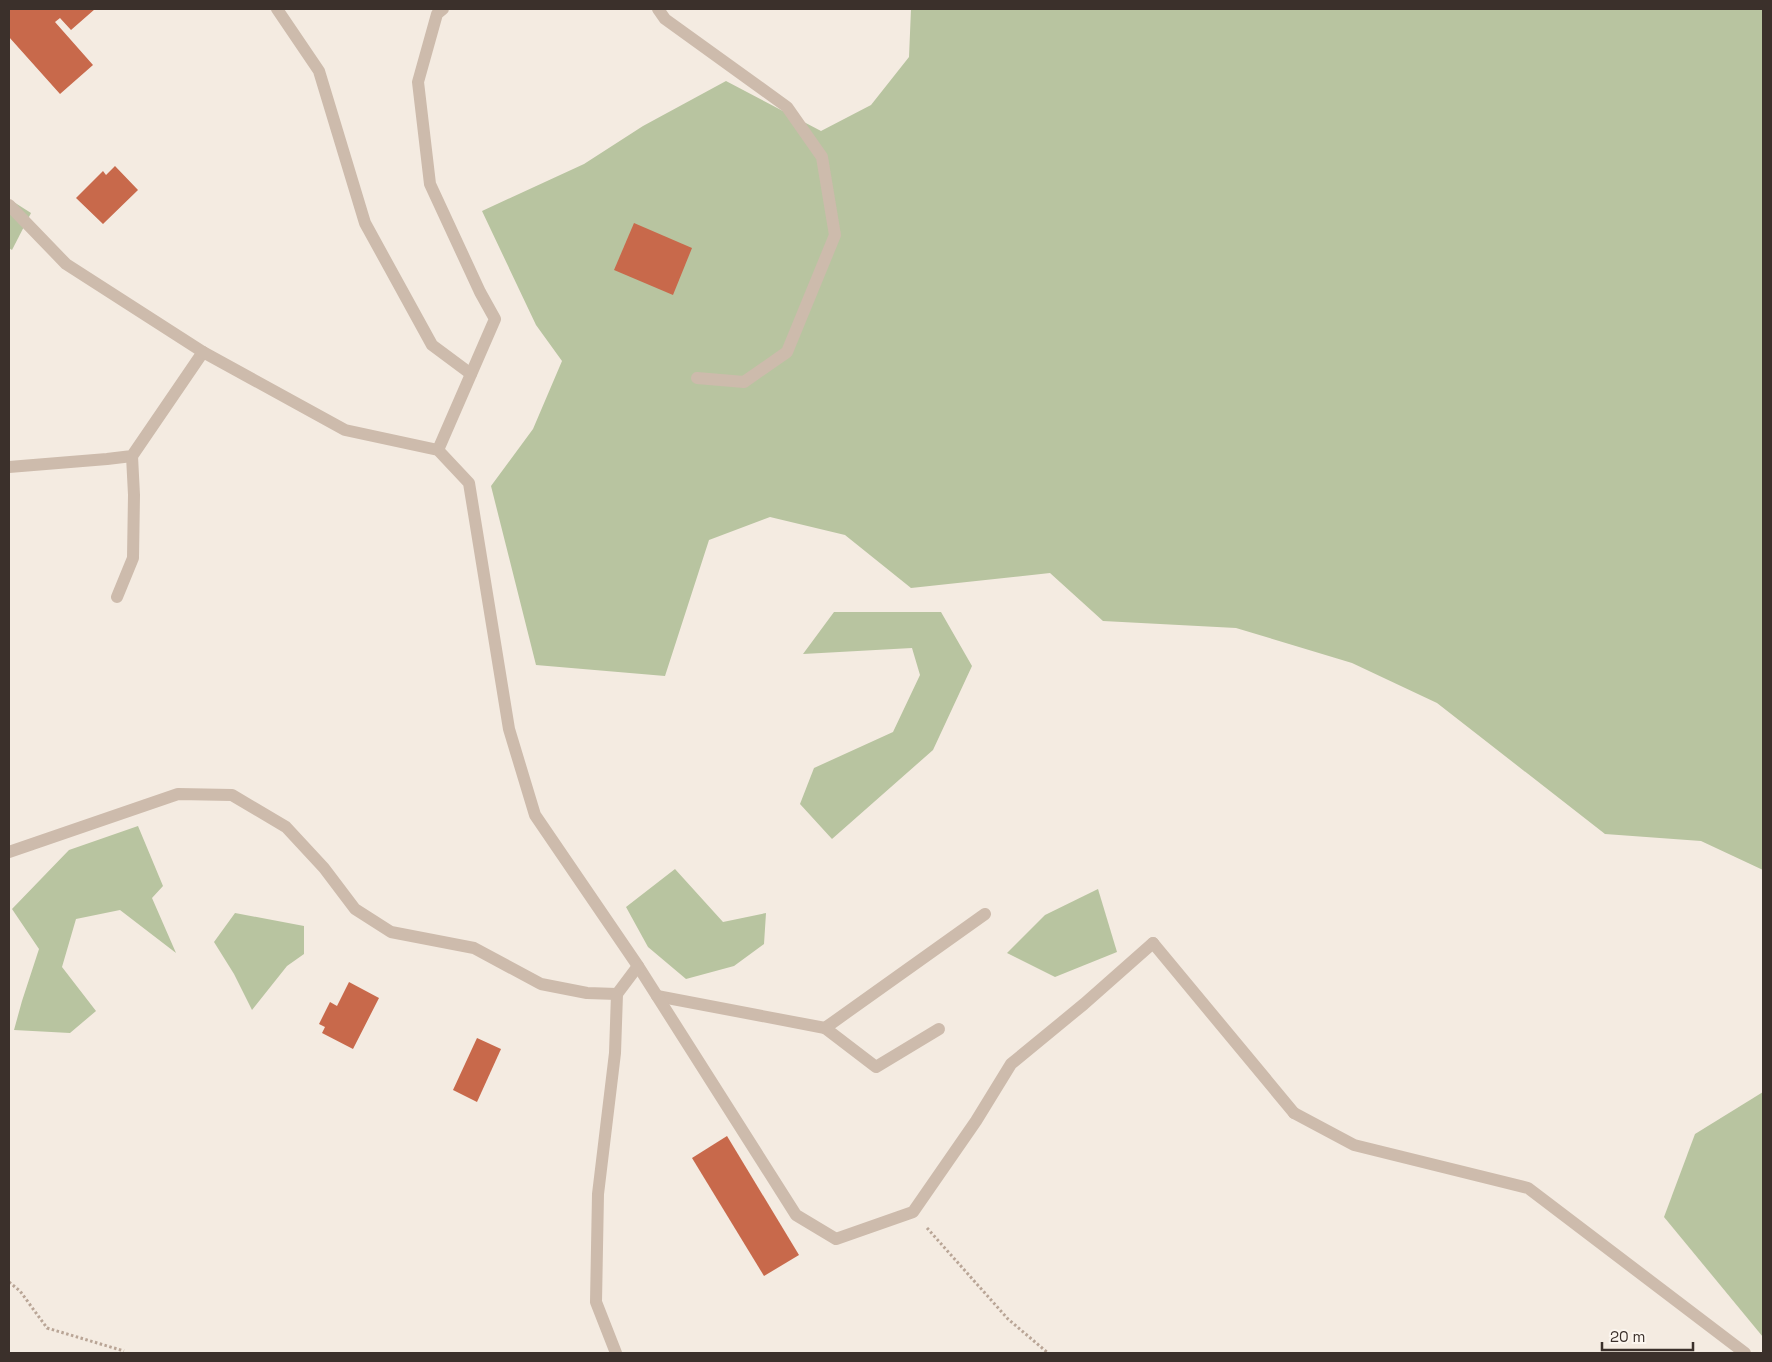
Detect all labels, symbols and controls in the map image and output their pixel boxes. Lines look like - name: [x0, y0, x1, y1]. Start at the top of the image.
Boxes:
- scale bar: [1602, 1320, 1693, 1352]
- text: 20 m: [1610, 1327, 1645, 1346]

